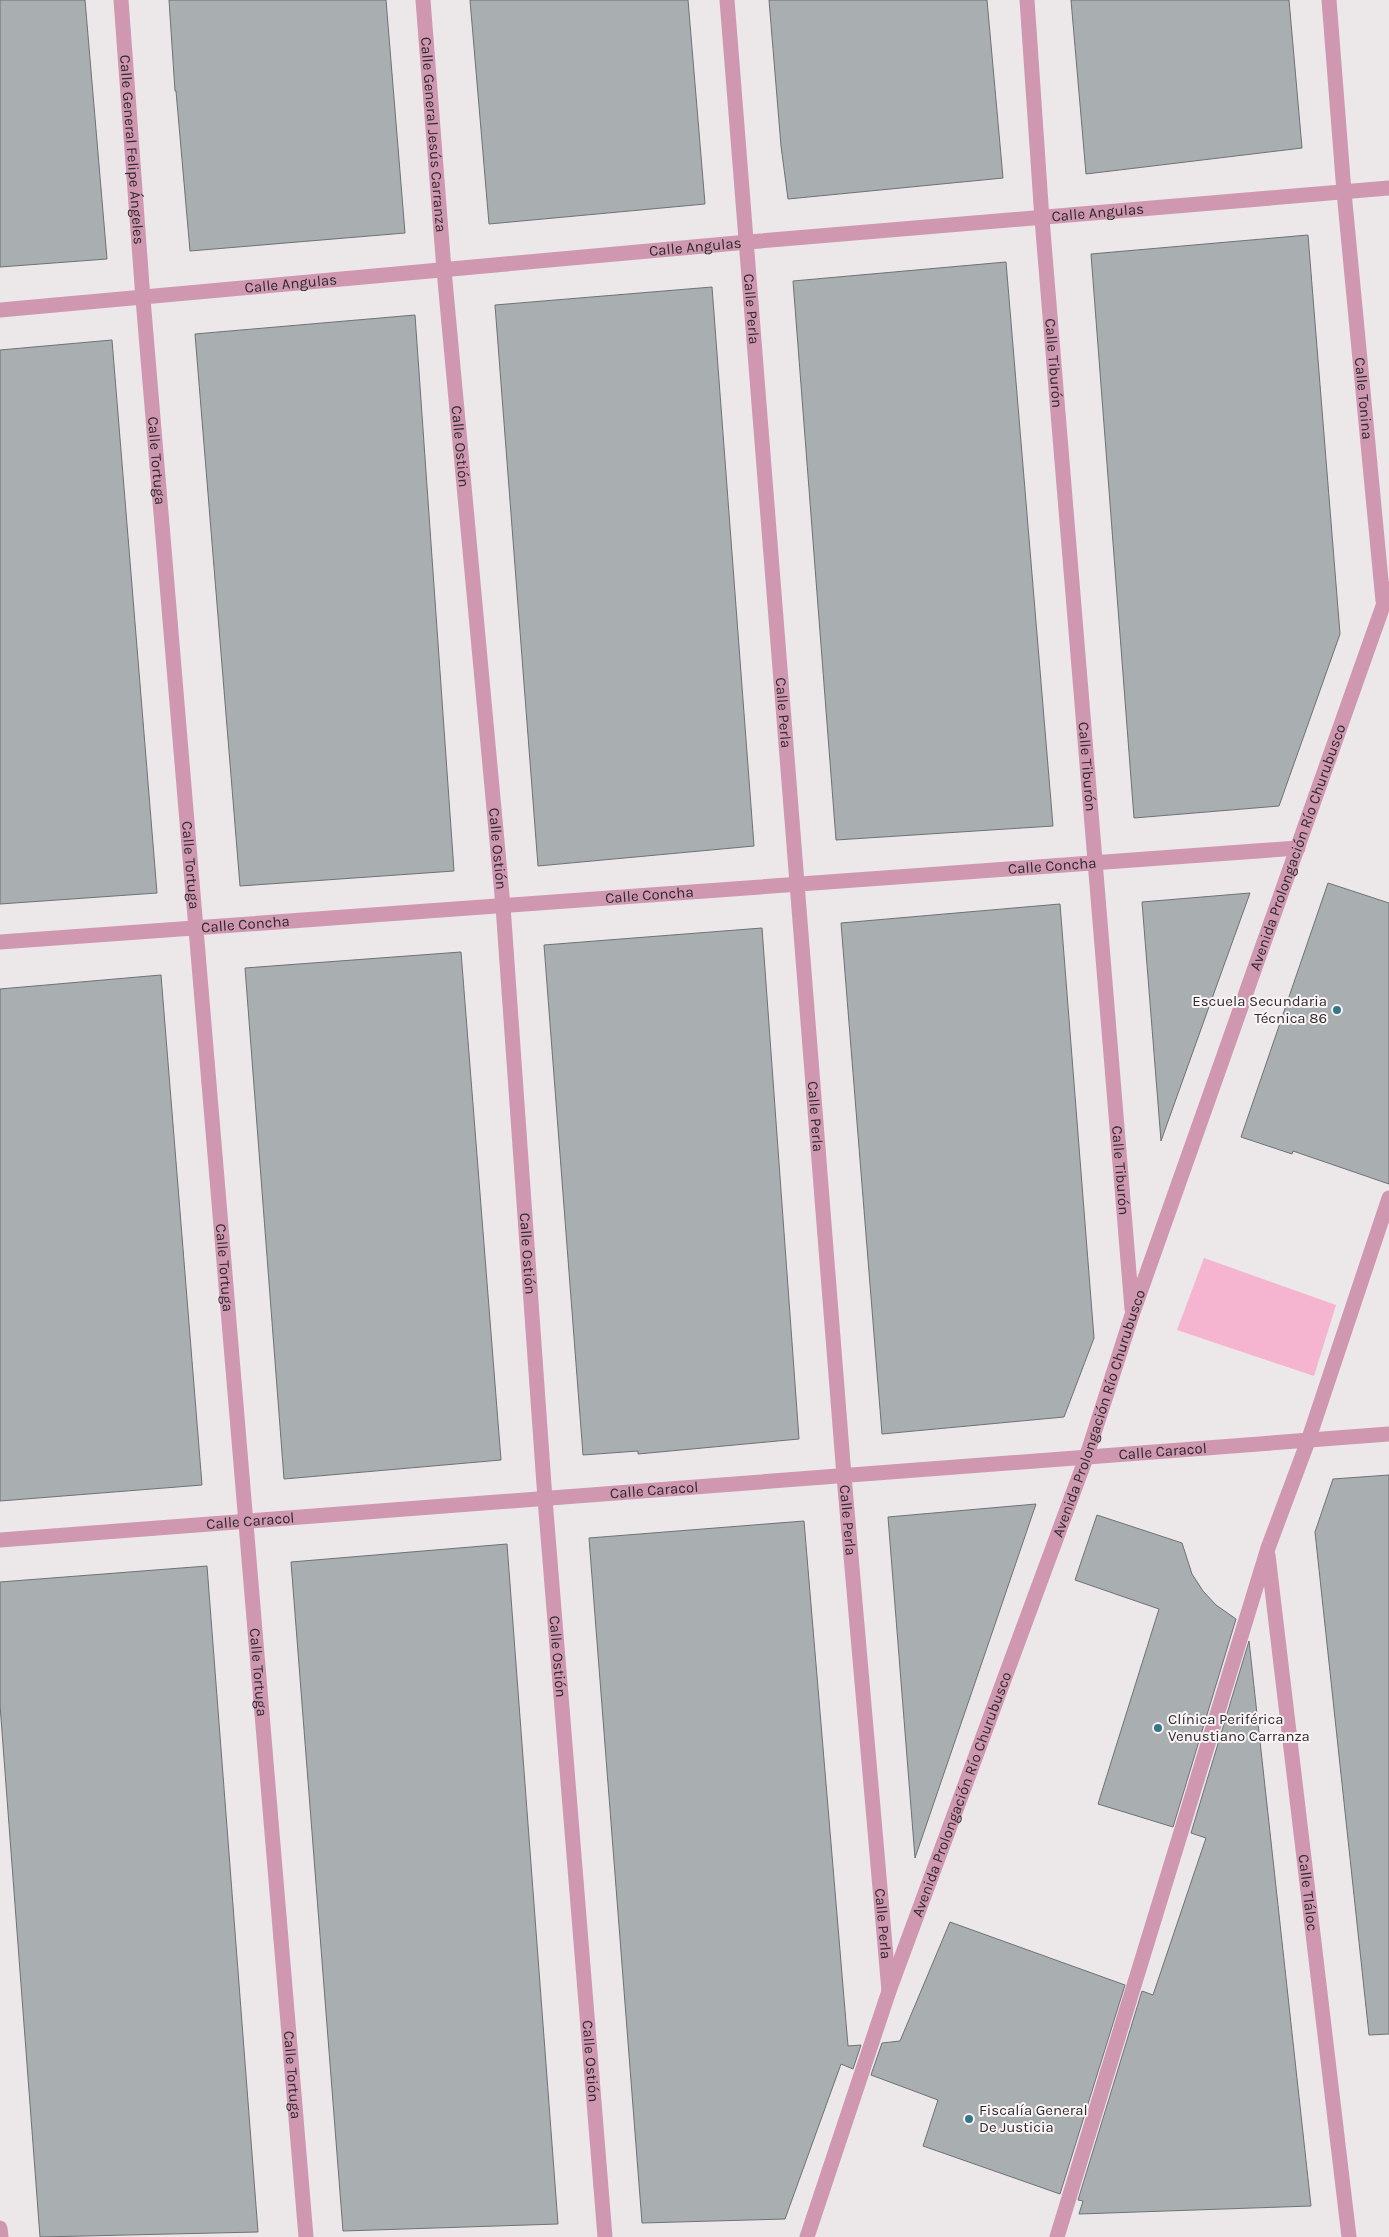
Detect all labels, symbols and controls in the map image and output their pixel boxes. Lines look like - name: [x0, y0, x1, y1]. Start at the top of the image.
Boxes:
- street label: Calle General Jesús Carranza: [417, 36, 450, 233]
- street label: Calle General Felipe Ángeles: [116, 54, 148, 245]
- street label: Calle Angulas: [1051, 200, 1145, 225]
- street label: Calle Angulas: [648, 234, 742, 260]
- street label: Calle Angulas: [244, 270, 338, 297]
- street label: Calle Perla: [740, 273, 763, 345]
- street label: Calle Tiburón: [1041, 317, 1067, 408]
- street label: Calle Tonina: [1351, 357, 1377, 440]
- street label: Calle Ostión: [448, 405, 473, 488]
- street label: Calle Tortuga: [144, 416, 169, 506]
- street label: Calle Perla: [772, 677, 795, 749]
- street label: Calle Tiburón: [1075, 721, 1100, 812]
- street label: Avenida Prolongación Río Churubusco: [1246, 722, 1349, 973]
- street label: Calle Ostión: [485, 807, 510, 890]
- street label: Calle Tortuga: [178, 820, 203, 910]
- street label: Calle Concha: [1007, 854, 1097, 878]
- street label: Calle Concha: [604, 883, 694, 907]
- street label: Calle Concha: [200, 912, 290, 936]
- place label: Escuela Secundaria Técnica 86: [1192, 992, 1327, 1027]
- marker: Escuela Secundaria Técnica 86: [1331, 1004, 1343, 1016]
- street label: Calle Perla: [804, 1080, 827, 1153]
- street label: Calle Tiburón: [1108, 1125, 1133, 1216]
- street label: Calle Ostión: [516, 1212, 539, 1295]
- street label: Calle Tortuga: [212, 1223, 237, 1313]
- street label: Avenida Prolongación Río Churubusco: [1049, 1287, 1149, 1540]
- street label: Calle Caracol: [1118, 1439, 1207, 1464]
- street label: Calle Caracol: [609, 1478, 699, 1502]
- street label: Calle Perla: [836, 1484, 860, 1556]
- street label: Calle Caracol: [205, 1509, 295, 1533]
- street label: Calle Ostión: [546, 1615, 570, 1698]
- street label: Calle Tortuga: [246, 1627, 271, 1717]
- street label: Avenida Prolongación Río Churubusco: [908, 1669, 1015, 1919]
- place label: Clínica Periférica Venustiano Carranza: [1168, 1710, 1310, 1745]
- marker: Clínica Periférica Venustiano Carranza: [1152, 1722, 1164, 1734]
- street label: Calle Tláloc: [1295, 1853, 1322, 1932]
- street label: Calle Perla: [871, 1887, 895, 1960]
- street label: Calle Ostión: [578, 2019, 603, 2103]
- street label: Calle Tortuga: [280, 2030, 305, 2120]
- place label: Fiscalía General De Justicia: [979, 2101, 1088, 2136]
- marker: Fiscalía General De Justicia: [963, 2113, 975, 2125]

